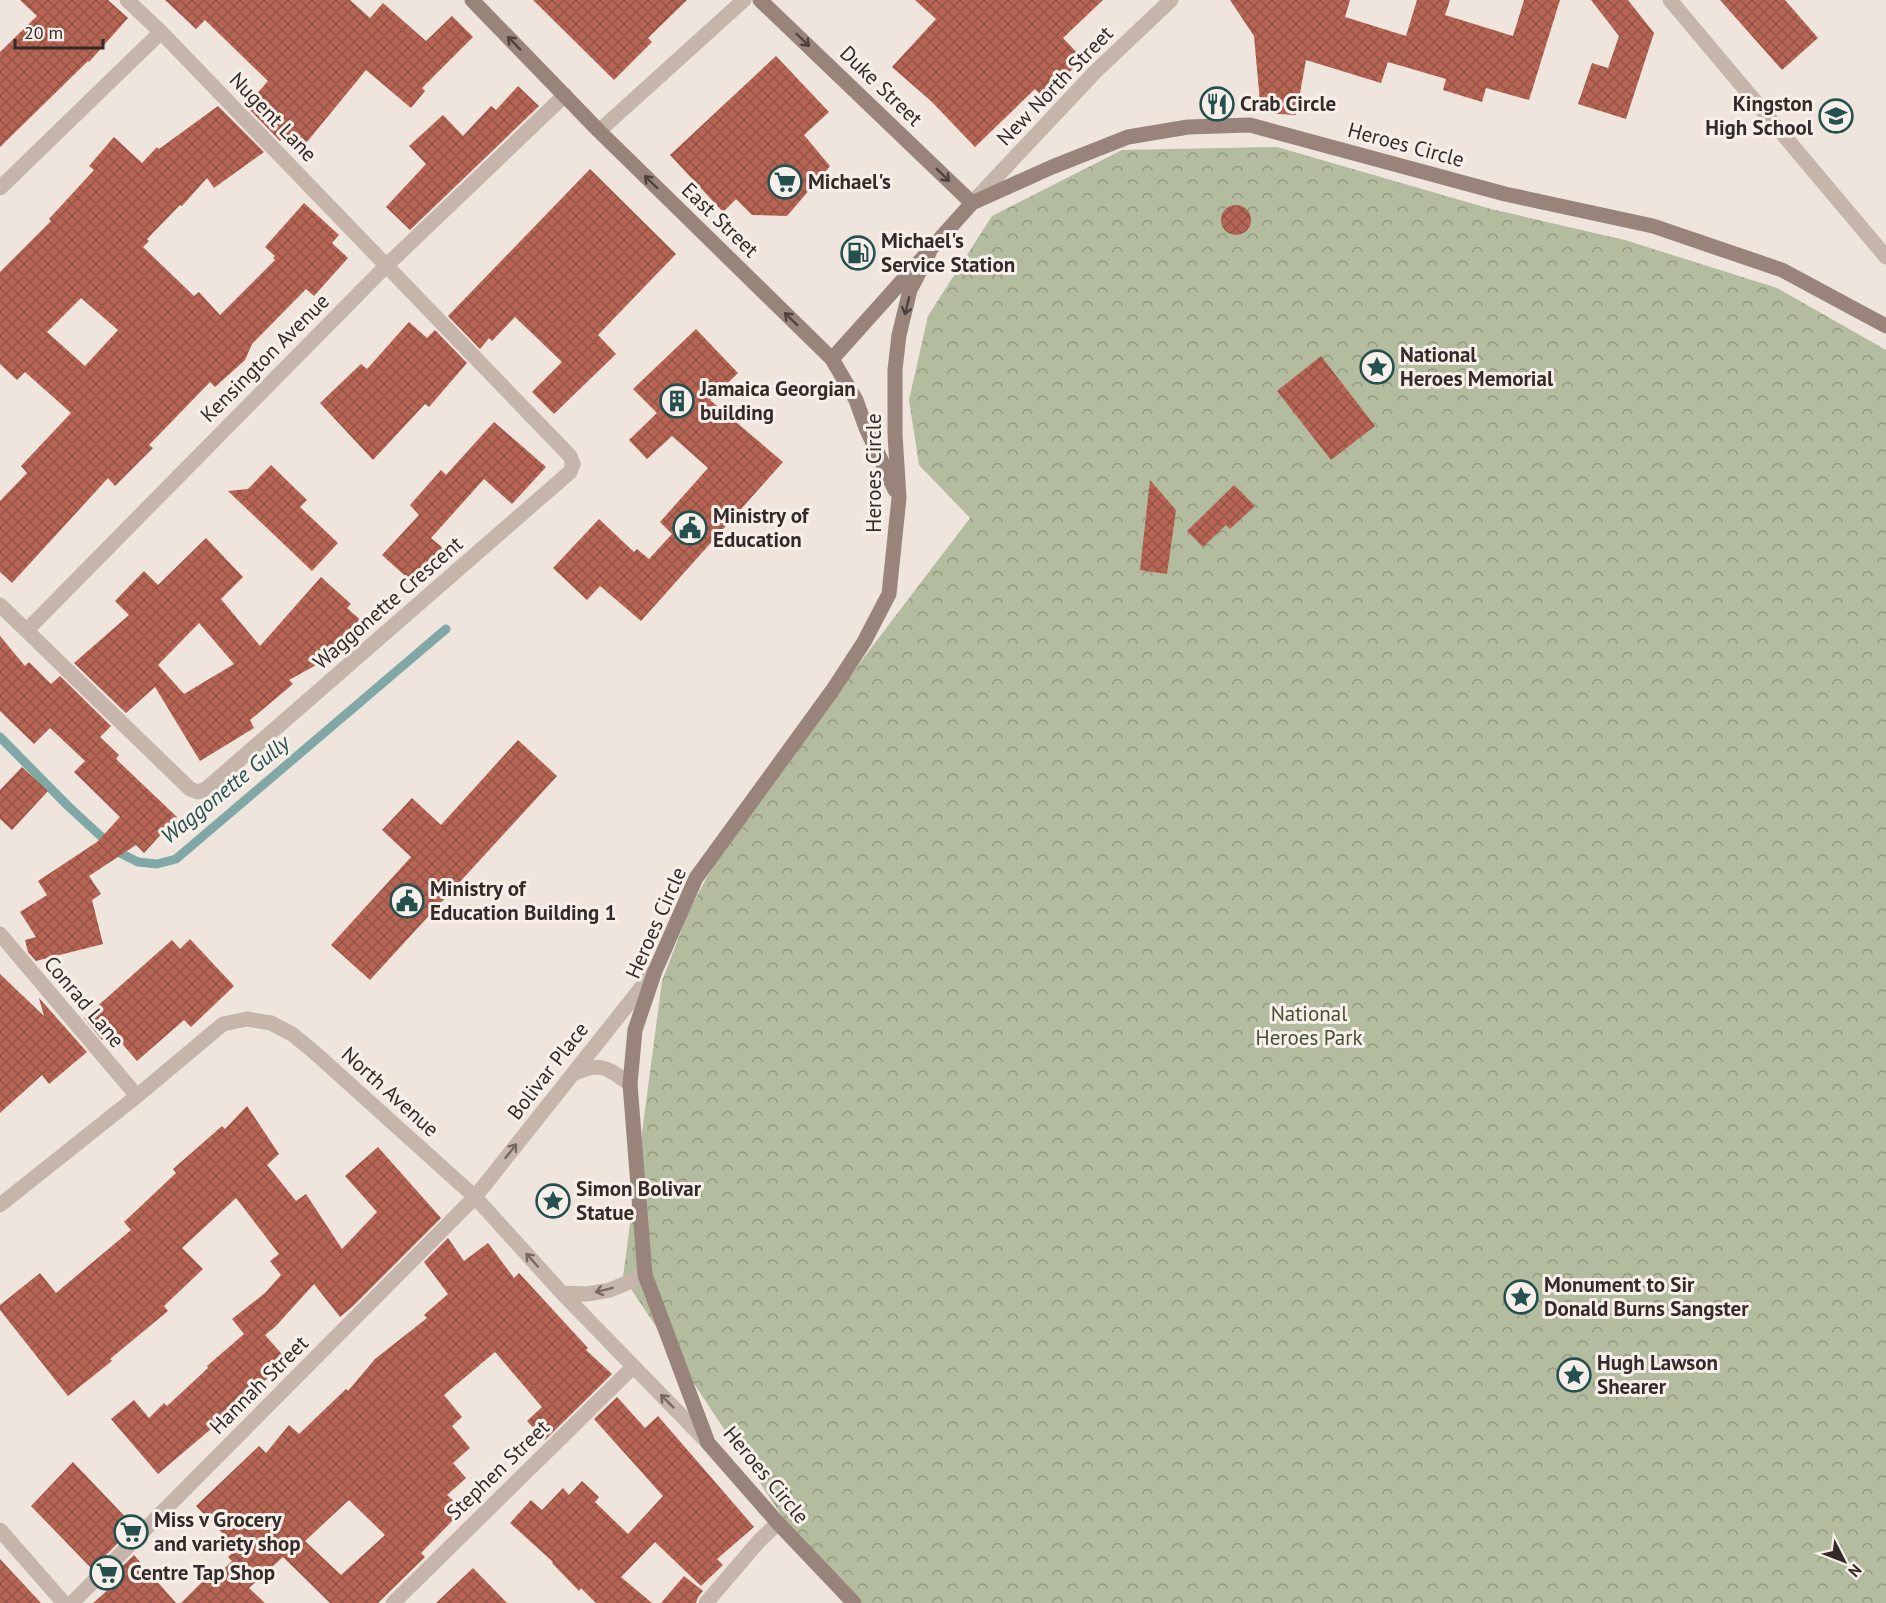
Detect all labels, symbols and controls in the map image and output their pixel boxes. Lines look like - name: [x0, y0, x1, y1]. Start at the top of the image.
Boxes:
- scale bar: [15, 12, 104, 50]
- street label: New North Street: [991, 20, 1119, 151]
- text: 20 m: [24, 21, 63, 44]
- one-way arrow: [795, 33, 810, 48]
- one-way arrow: [507, 36, 522, 51]
- street label: Duke Street: [834, 40, 928, 132]
- street label: Nugent Lane: [224, 66, 323, 167]
- restaurant icon: Crab Circle: [1199, 86, 1235, 122]
- place label: Crab Circle: [1240, 90, 1336, 117]
- place label: Kingston High School: [1705, 90, 1814, 141]
- school or university icon: Kingston High School: [1818, 98, 1854, 134]
- street label: Heroes Circle: [1345, 116, 1467, 173]
- supermarket icon: Michael's: [767, 164, 803, 200]
- place label: Michael's: [808, 168, 891, 195]
- one-way arrow: [936, 168, 951, 183]
- one-way arrow: [644, 175, 659, 190]
- street label: East Street: [676, 176, 765, 263]
- place label: Michael's Service Station: [881, 227, 1015, 278]
- fuel station icon: Michael's Service Station: [840, 235, 876, 271]
- street label: Kensington Avenue: [195, 288, 335, 428]
- one-way arrow: [900, 296, 912, 315]
- one-way arrow: [783, 311, 798, 326]
- place label: National Heroes Memorial: [1400, 341, 1554, 392]
- place icon: National Heroes Memorial: [1359, 349, 1395, 385]
- place label: Jamaica Georgian building: [699, 375, 856, 426]
- building icon: Jamaica Georgian building: [659, 383, 695, 419]
- street label: Heroes Circle: [860, 413, 887, 533]
- place label: Ministry of Education: [713, 502, 810, 553]
- public building icon: Ministry of Education: [672, 510, 708, 546]
- street label: Waggonette Crescent: [307, 530, 468, 675]
- water label: Waggonette Gully: [155, 728, 296, 850]
- street label: Heroes Circle: [619, 863, 692, 983]
- place label: Ministry of Education Building 1: [430, 875, 617, 926]
- public building icon: Ministry of Education Building 1: [389, 883, 425, 919]
- street label: Conrad Lane: [38, 950, 131, 1053]
- park label: National Heroes Park: [1256, 1000, 1362, 1051]
- street label: Bolivar Place: [501, 1016, 594, 1125]
- street label: North Avenue: [336, 1041, 445, 1143]
- one-way arrow: [505, 1144, 518, 1160]
- place label: Simon Bolivar Statue: [576, 1175, 702, 1226]
- place icon: Simon Bolivar Statue: [535, 1183, 571, 1219]
- one-way arrow: [525, 1253, 539, 1268]
- place label: Monument to Sir Donald Burns Sangster: [1544, 1271, 1749, 1322]
- place icon: Monument to Sir Donald Burns Sangster: [1503, 1279, 1539, 1315]
- one-way arrow: [595, 1285, 615, 1296]
- street label: Hannah Street: [204, 1330, 314, 1440]
- place label: Hugh Lawson Shearer: [1597, 1349, 1718, 1400]
- place icon: Hugh Lawson Shearer: [1556, 1357, 1592, 1393]
- one-way arrow: [659, 1394, 674, 1409]
- street label: Stephen Street: [440, 1414, 555, 1526]
- street label: Heroes Circle: [718, 1420, 815, 1529]
- place label: Miss v Grocery and variety shop: [154, 1506, 301, 1557]
- supermarket icon: Miss v Grocery and variety shop: [113, 1514, 149, 1550]
- north arrow: [1814, 1531, 1874, 1591]
- supermarket icon: Centre Tap Shop: [89, 1555, 125, 1591]
- place label: Centre Tap Shop: [130, 1559, 275, 1586]
- text: N: [1844, 1560, 1866, 1582]

